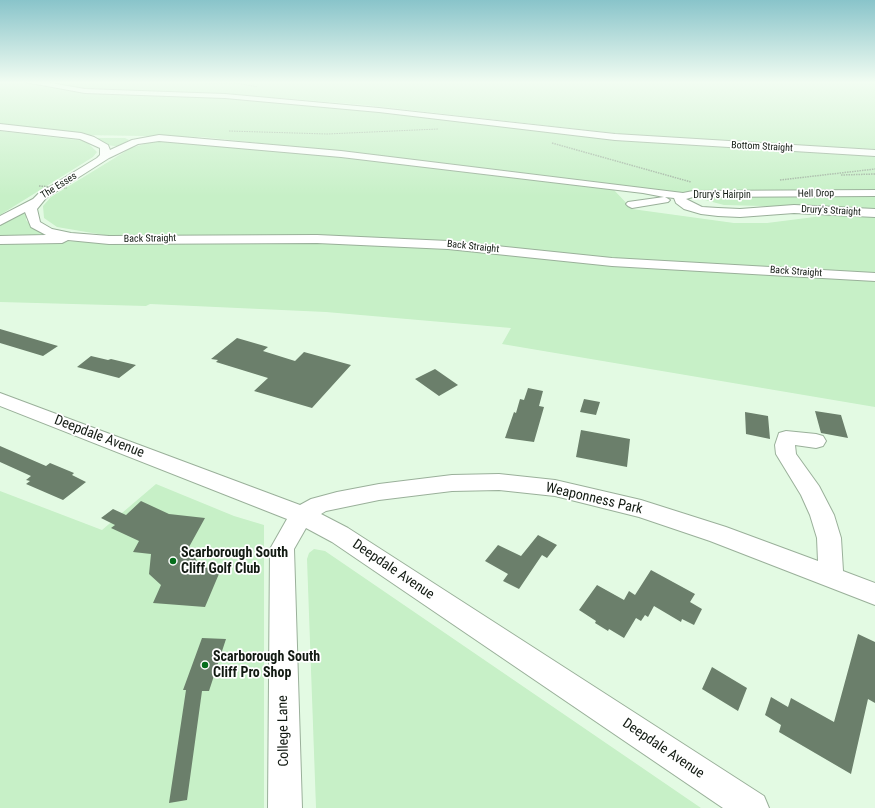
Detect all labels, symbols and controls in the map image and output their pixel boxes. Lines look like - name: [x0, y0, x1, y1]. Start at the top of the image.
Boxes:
- street label: Bottom Straight: [731, 139, 793, 155]
- street label: The Esses: [39, 170, 79, 202]
- street label: Hell Drop: [798, 188, 834, 200]
- street label: Drury's Hairpin: [693, 189, 751, 201]
- street label: Drury's Straight: [801, 203, 861, 219]
- street label: Back Straight: [124, 233, 176, 245]
- street label: Back Straight: [446, 238, 500, 256]
- street label: Back Straight: [769, 264, 823, 280]
- street label: Deepdale Avenue: [52, 412, 146, 462]
- street label: Weaponness Park: [544, 480, 644, 518]
- street label: Deepdale Avenue: [349, 536, 437, 604]
- place label: Scarborough South Cliff Golf Club: [181, 545, 288, 578]
- marker: Scarborough South Cliff Golf Club: [168, 556, 178, 566]
- place label: Scarborough South Cliff Pro Shop: [213, 649, 320, 682]
- marker: Scarborough South Cliff Pro Shop: [200, 660, 210, 670]
- street label: College Lane: [275, 695, 293, 767]
- street label: Deepdale Avenue: [619, 715, 707, 783]

